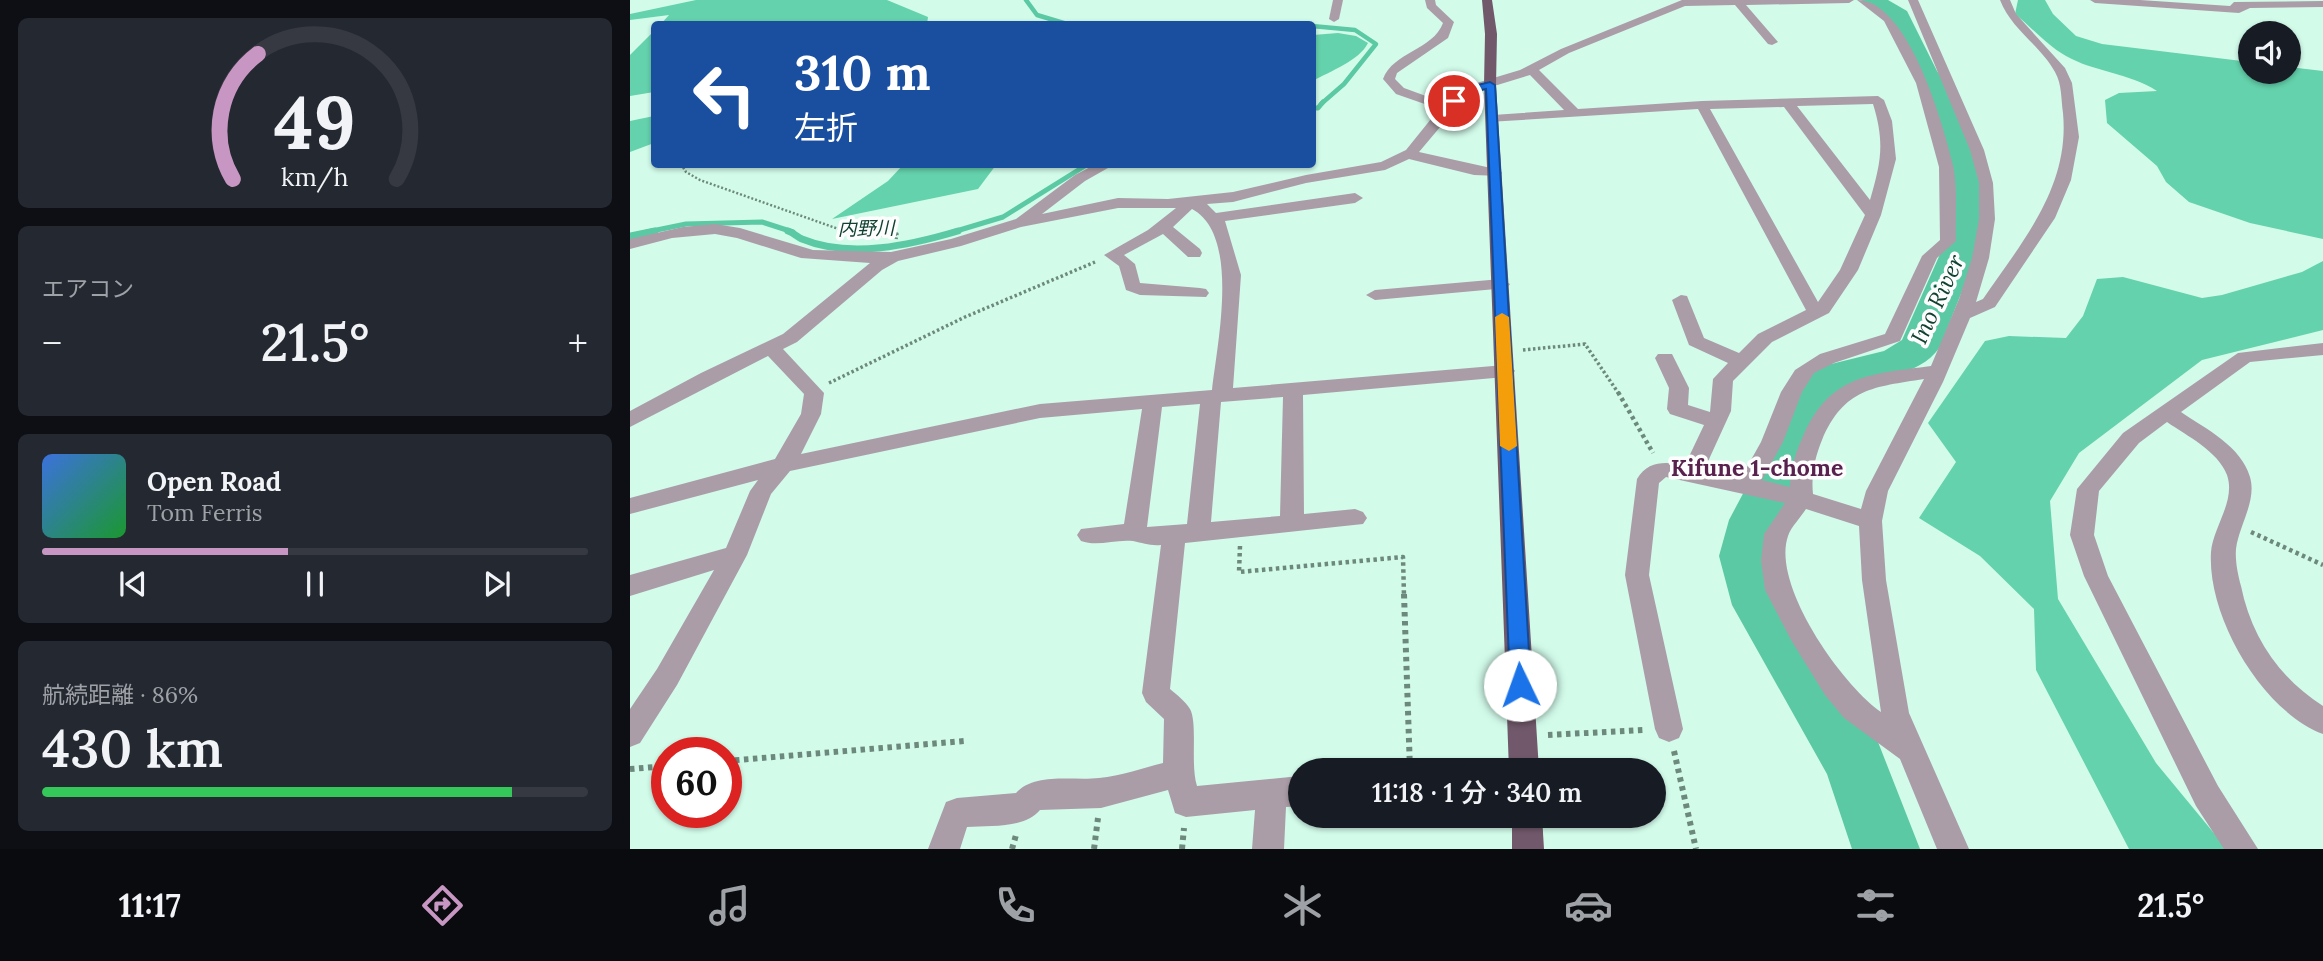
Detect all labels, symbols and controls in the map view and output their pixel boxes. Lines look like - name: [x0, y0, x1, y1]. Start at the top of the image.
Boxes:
- map controls: [2238, 21, 2301, 84]
- button: sound: [2238, 21, 2301, 84]
- text: 310 m: [794, 41, 930, 103]
- icon: left: [679, 49, 770, 140]
- pin: [1424, 71, 1484, 131]
- text: 49: [274, 76, 356, 169]
- icon: arrive: [1435, 82, 1473, 120]
- text: 左折: [794, 107, 858, 148]
- text: km/h: [281, 161, 349, 193]
- water label: 内野川: [837, 215, 897, 240]
- water label: Ino River: [1904, 249, 1970, 348]
- text: エアコン: [42, 274, 134, 303]
- text: 21.5°: [261, 309, 369, 375]
- text: −: [42, 319, 62, 367]
- text: +: [568, 319, 588, 367]
- district label: Kifune 1-chome: [1671, 453, 1843, 482]
- text: Open Road: [147, 465, 281, 498]
- text: Tom Ferris: [147, 498, 262, 527]
- icon: previous: [114, 565, 152, 603]
- icon: pause: [296, 565, 334, 603]
- icon: next: [478, 565, 516, 603]
- position arrow: [1483, 648, 1557, 722]
- text: 航続距離 · 86%: [42, 680, 198, 709]
- text: 430 km: [42, 715, 223, 781]
- speed limit sign: 60: [651, 737, 742, 828]
- text: 11:18 · 1 分 · 340 m: [1372, 776, 1582, 809]
- icon: directions: [418, 881, 467, 930]
- icon: music: [705, 881, 754, 930]
- icon: phone: [991, 881, 1040, 930]
- icon: climate: [1278, 881, 1327, 930]
- icon: car: [1564, 881, 1613, 930]
- icon: filters: [1851, 881, 1900, 930]
- text: 11:17: [119, 885, 181, 926]
- text: 21.5°: [2137, 885, 2204, 926]

